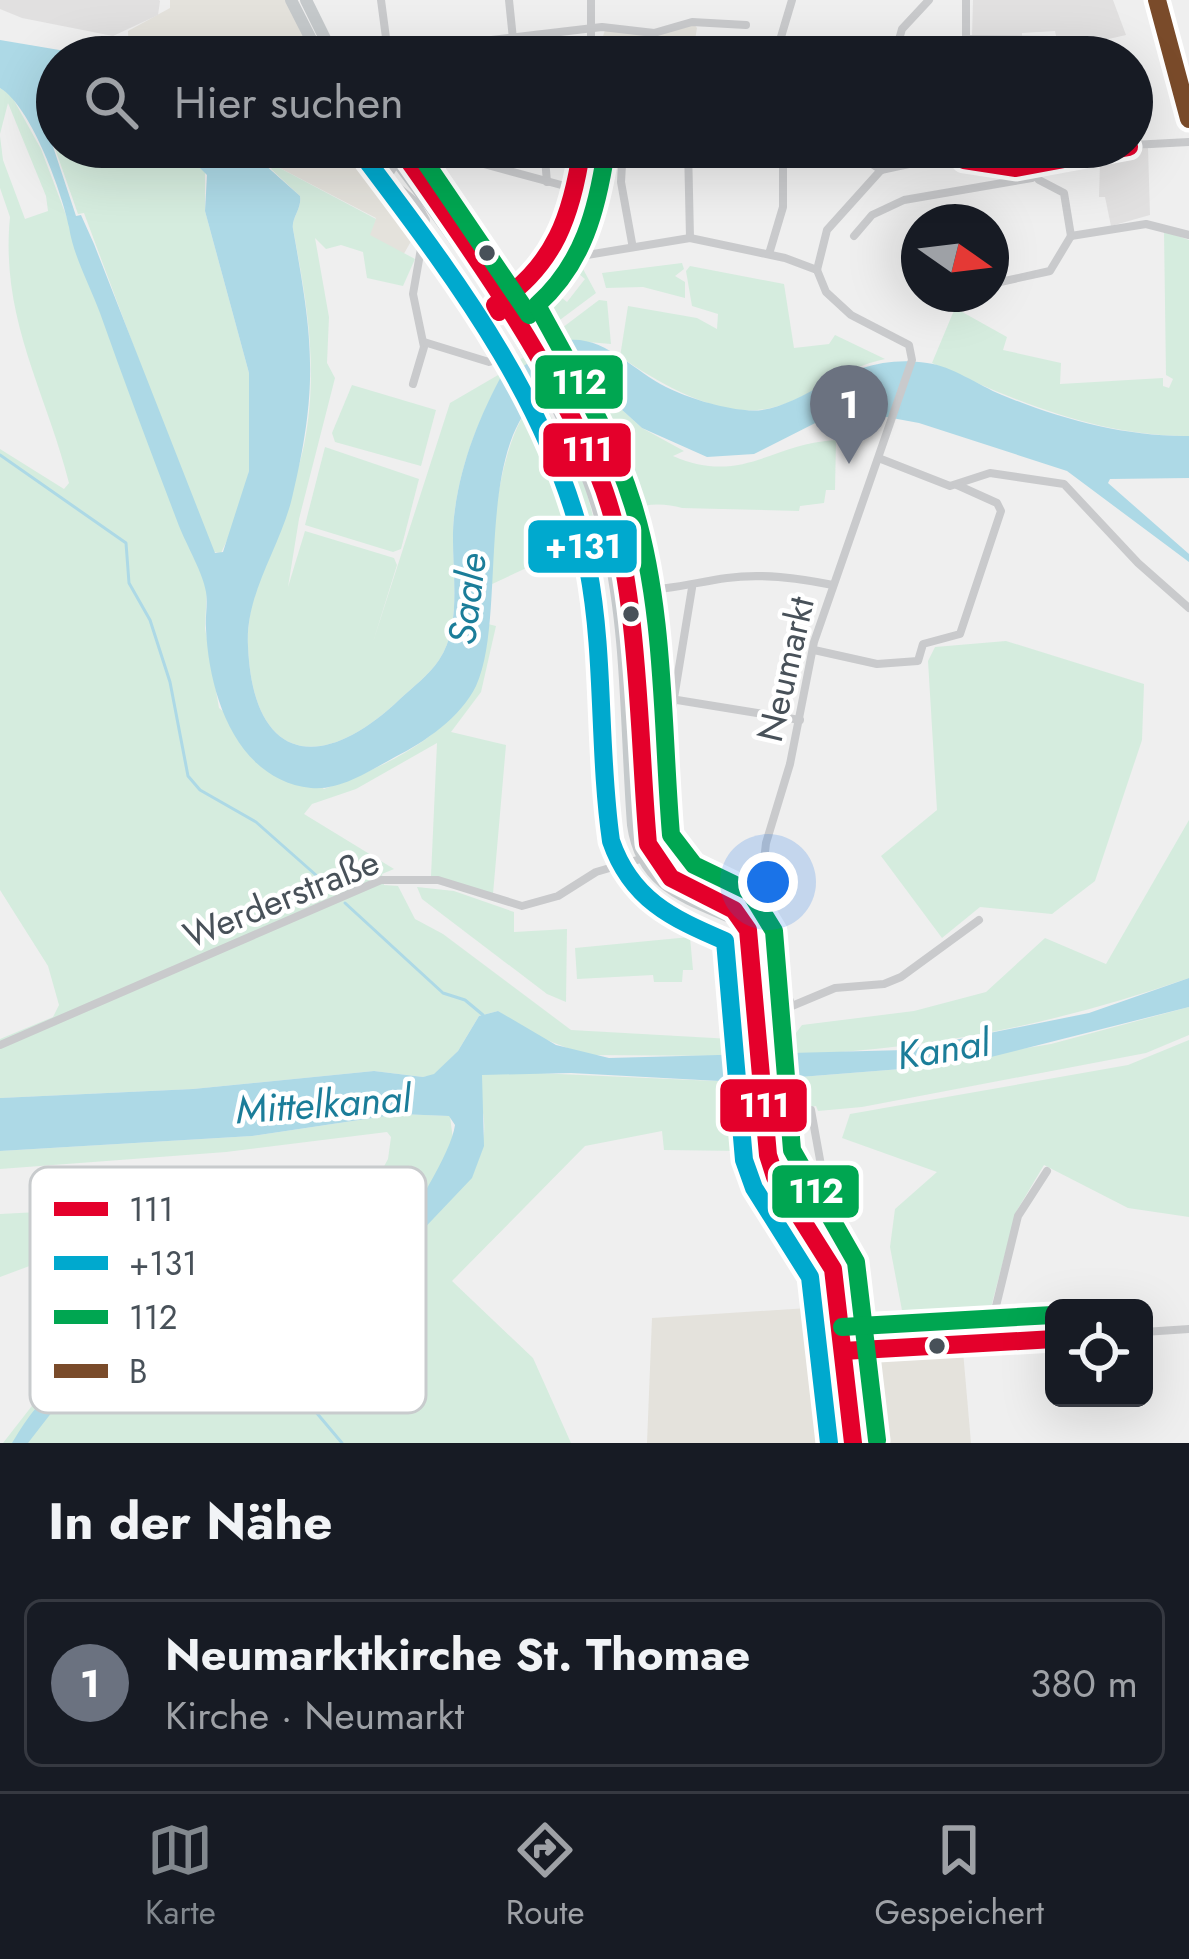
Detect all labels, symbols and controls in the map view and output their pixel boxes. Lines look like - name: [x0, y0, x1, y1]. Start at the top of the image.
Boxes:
- search box: [36, 36, 1153, 168]
- icon: search: [78, 69, 144, 135]
- text: Hier suchen: [174, 70, 404, 135]
- north arrow: [901, 204, 1009, 312]
- unlabelled marker: [476, 242, 498, 264]
- line badge: 112: [533, 353, 625, 411]
- text: 112: [551, 359, 607, 406]
- pin: 1: [810, 365, 888, 464]
- line badge: 111: [541, 421, 633, 479]
- text: 111: [562, 426, 612, 473]
- line badge: +131: [526, 518, 639, 575]
- text: +131: [545, 523, 621, 570]
- water label: Saale: [433, 549, 501, 648]
- street label: Neumarkt: [743, 591, 827, 747]
- unlabelled marker: [620, 603, 642, 625]
- street label: Werderstraße: [175, 835, 387, 961]
- your location: [738, 852, 798, 912]
- water label: Kanal: [893, 1013, 996, 1084]
- water label: Mittelkanal: [234, 1069, 415, 1139]
- line badge: 111: [718, 1077, 809, 1134]
- text: 111: [739, 1082, 789, 1129]
- line badge: 112: [770, 1163, 861, 1220]
- legend: [30, 1167, 426, 1413]
- text: 112: [788, 1168, 844, 1215]
- text: 111: [129, 1186, 174, 1233]
- text: +131: [129, 1240, 197, 1287]
- text: 112: [129, 1294, 177, 1341]
- map controls: [1045, 1299, 1153, 1407]
- button: locate: [1045, 1299, 1153, 1407]
- unlabelled marker: [926, 1335, 948, 1357]
- text: B: [129, 1348, 147, 1395]
- text: In der Nähe: [48, 1484, 332, 1558]
- text: Neumarktkirche St. Thomae: [165, 1622, 750, 1687]
- text: 1: [80, 1655, 100, 1712]
- text: 380 m: [1030, 1655, 1138, 1712]
- text: Kirche · Neumarkt: [165, 1687, 464, 1744]
- tab: Karte: [145, 1817, 216, 1936]
- tab: Route: [506, 1817, 584, 1936]
- tab: Gespeichert: [874, 1817, 1044, 1936]

